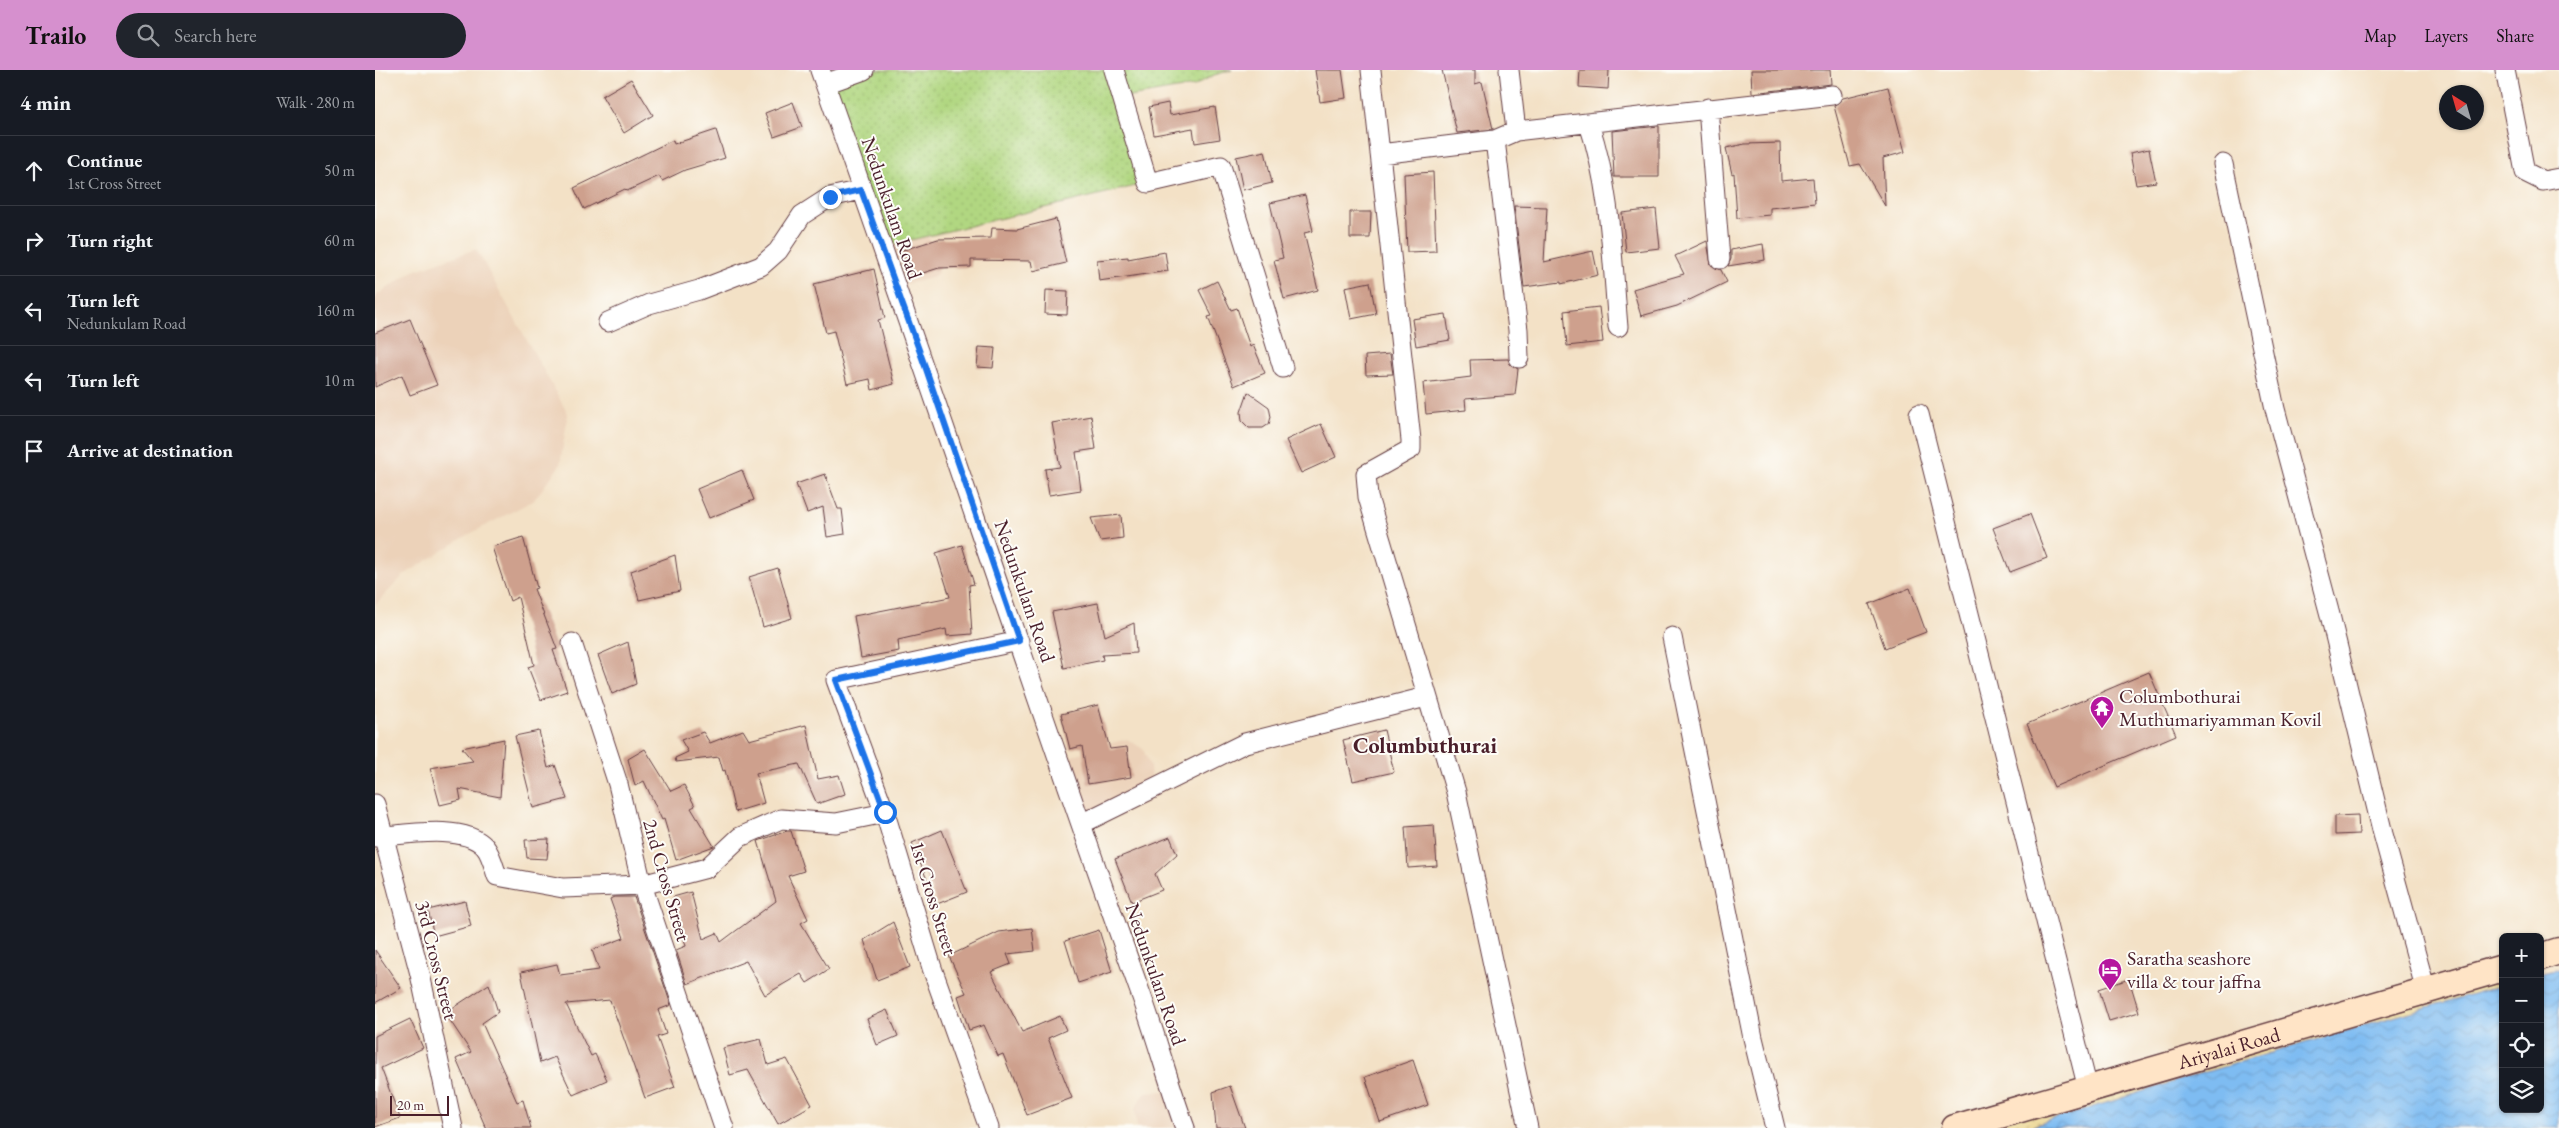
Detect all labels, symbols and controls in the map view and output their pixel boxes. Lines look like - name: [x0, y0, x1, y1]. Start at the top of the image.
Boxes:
- search box: [116, 13, 466, 58]
- text: Trailo: [25, 20, 86, 51]
- icon: search: [134, 21, 162, 49]
- text: Search here: [174, 23, 257, 48]
- text: Map: [2364, 24, 2396, 47]
- text: Layers: [2424, 24, 2468, 47]
- text: Share: [2496, 24, 2534, 47]
- north arrow: [2439, 85, 2484, 130]
- text: 4 min: [20, 89, 71, 116]
- text: Walk · 280 m: [276, 92, 355, 113]
- street label: Nedunkulam Road: [855, 133, 929, 283]
- text: Continue: [67, 148, 142, 173]
- icon: ahead: [20, 157, 48, 185]
- text: 50 m: [324, 160, 355, 181]
- text: 1st Cross Street: [67, 173, 161, 194]
- route end: [819, 186, 842, 209]
- icon: right: [20, 227, 48, 255]
- text: Turn right: [67, 228, 153, 253]
- text: 60 m: [324, 230, 355, 251]
- text: Turn left: [67, 288, 139, 313]
- icon: left: [20, 297, 48, 325]
- text: 160 m: [316, 300, 355, 321]
- text: Nedunkulam Road: [67, 313, 186, 334]
- icon: left: [20, 367, 48, 395]
- text: Turn left: [67, 368, 139, 393]
- text: 10 m: [324, 370, 355, 391]
- icon: arrive: [20, 437, 48, 465]
- text: Arrive at destination: [67, 438, 233, 463]
- street label: Nedunkulam Road: [988, 516, 1062, 666]
- place label: Columbothurai Muthumariyamman Kovil: [2119, 683, 2322, 732]
- temple icon: Columbothurai Muthumariyamman Kovil: [2089, 695, 2115, 729]
- district label: Columbuthurai: [1353, 731, 1497, 760]
- route start: [874, 801, 897, 824]
- street label: 2nd Cross Street: [637, 816, 697, 945]
- street label: 1st Cross Street: [904, 838, 964, 959]
- street label: 3rd Cross Street: [410, 898, 465, 1023]
- street label: Nedunkulam Road: [1119, 899, 1193, 1049]
- map controls: [2499, 933, 2544, 1113]
- button: +: [2499, 933, 2544, 978]
- place label: Saratha seashore villa & tour jaffna: [2127, 945, 2261, 994]
- hotel icon: Saratha seashore villa & tour jaffna: [2097, 957, 2123, 991]
- button: −: [2499, 978, 2544, 1023]
- street label: Ariyalai Road: [2173, 1021, 2284, 1076]
- button: locate: [2499, 1023, 2544, 1068]
- button: layers: [2499, 1068, 2544, 1113]
- scale bar: [390, 1093, 449, 1116]
- text: 20 m: [397, 1096, 424, 1114]

